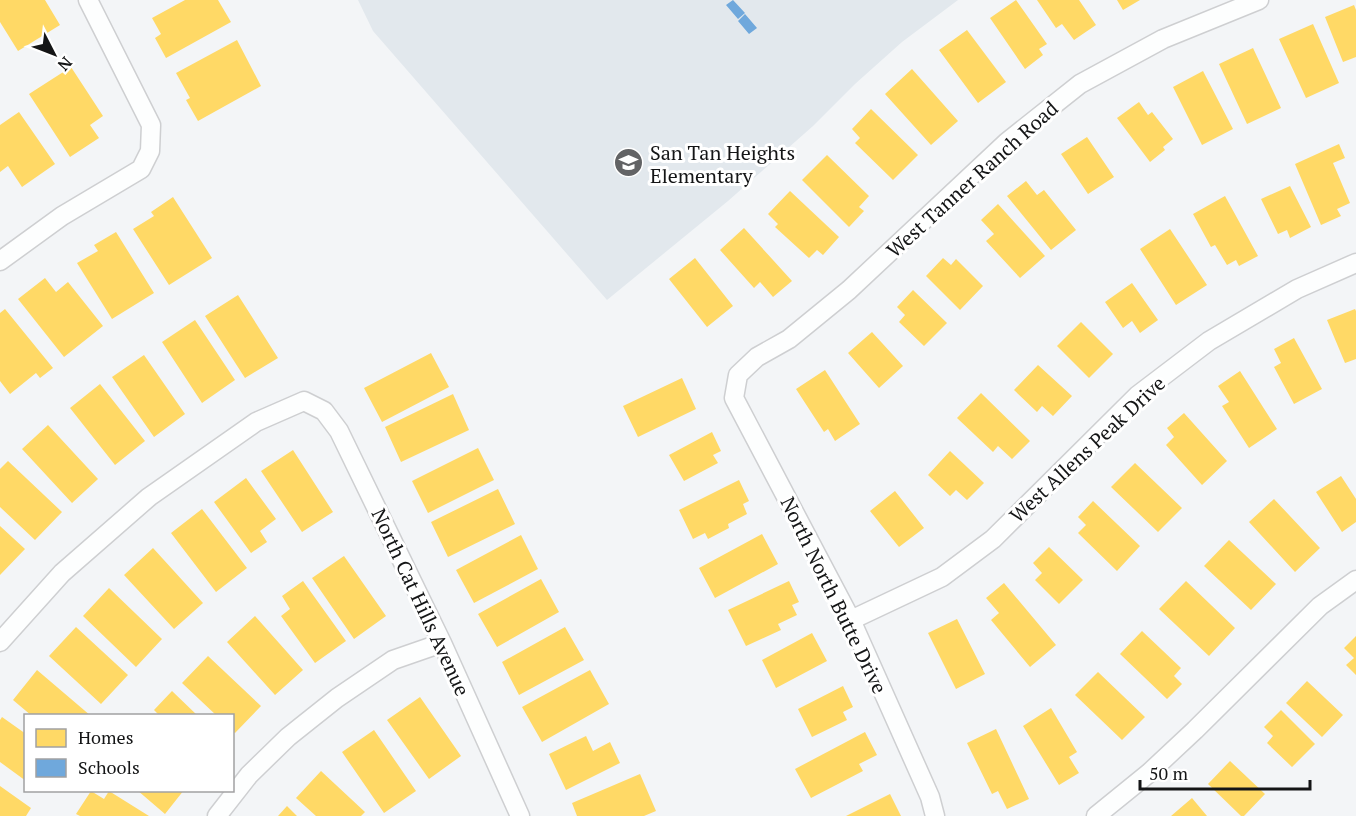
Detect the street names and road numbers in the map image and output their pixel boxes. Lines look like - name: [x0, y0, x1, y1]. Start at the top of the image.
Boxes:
- street label: West Tanner Ranch Road: [881, 95, 1063, 263]
- street label: West Allens Peak Drive: [1003, 370, 1171, 528]
- street label: North North Butte Drive: [775, 492, 893, 698]
- street label: North Cat Hills Avenue: [366, 504, 476, 700]

